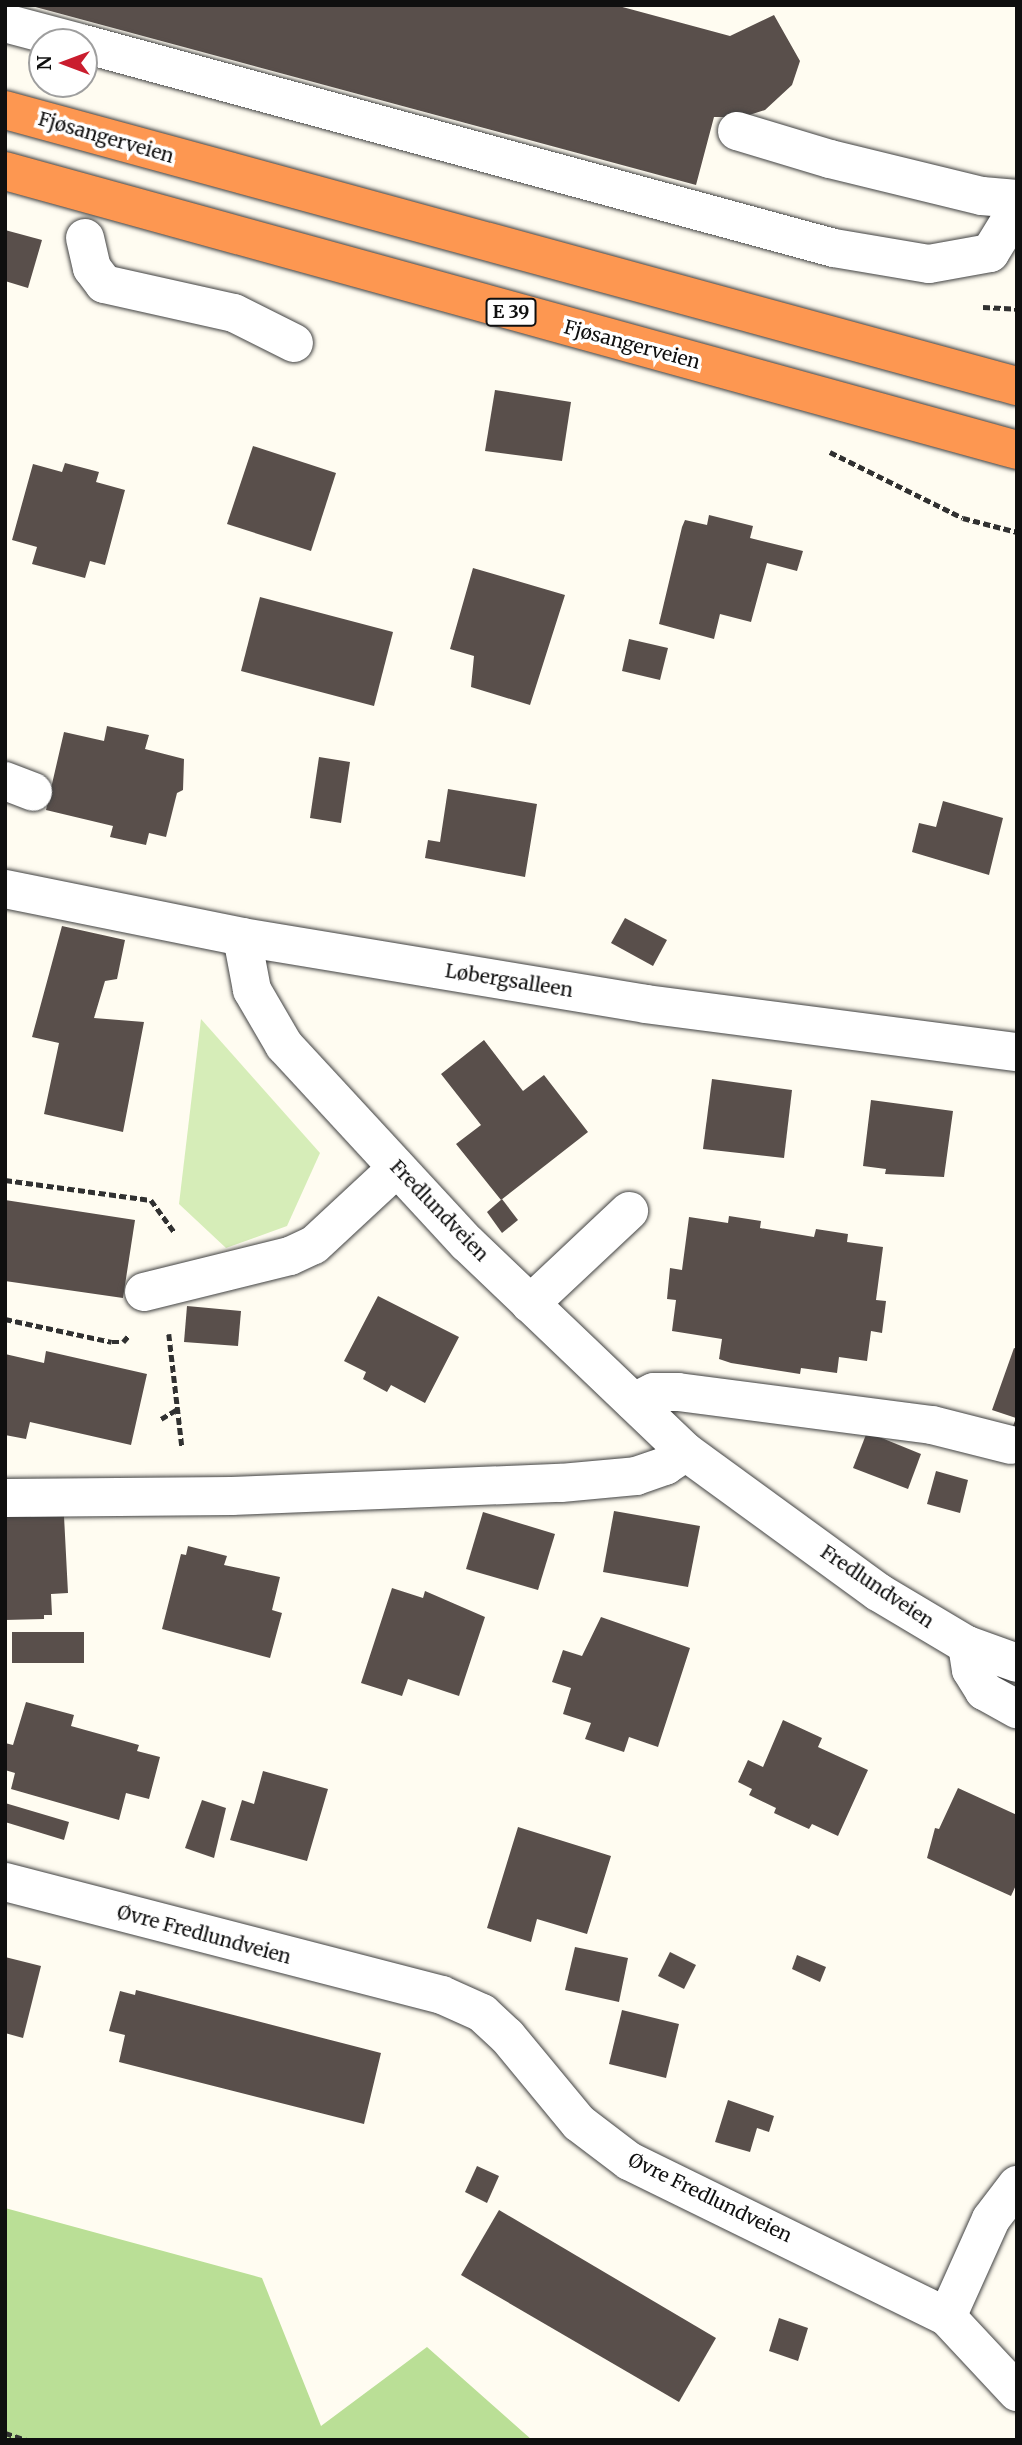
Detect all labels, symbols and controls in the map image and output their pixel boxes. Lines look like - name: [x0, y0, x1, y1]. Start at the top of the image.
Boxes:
- north arrow: [28, 28, 98, 98]
- text: N: [32, 56, 56, 71]
- street label: Fjøsangerveien: [36, 108, 176, 168]
- road number: E 39: [485, 298, 537, 326]
- street label: Fjøsangerveien: [561, 316, 703, 374]
- street label: Løbergsalleen: [444, 960, 574, 1002]
- street label: Fredlundveien: [385, 1156, 493, 1266]
- street label: Fredlundveien: [816, 1541, 938, 1633]
- street label: Øvre Fredlundveien: [115, 1901, 293, 1969]
- street label: Øvre Fredlundveien: [624, 2148, 796, 2248]

